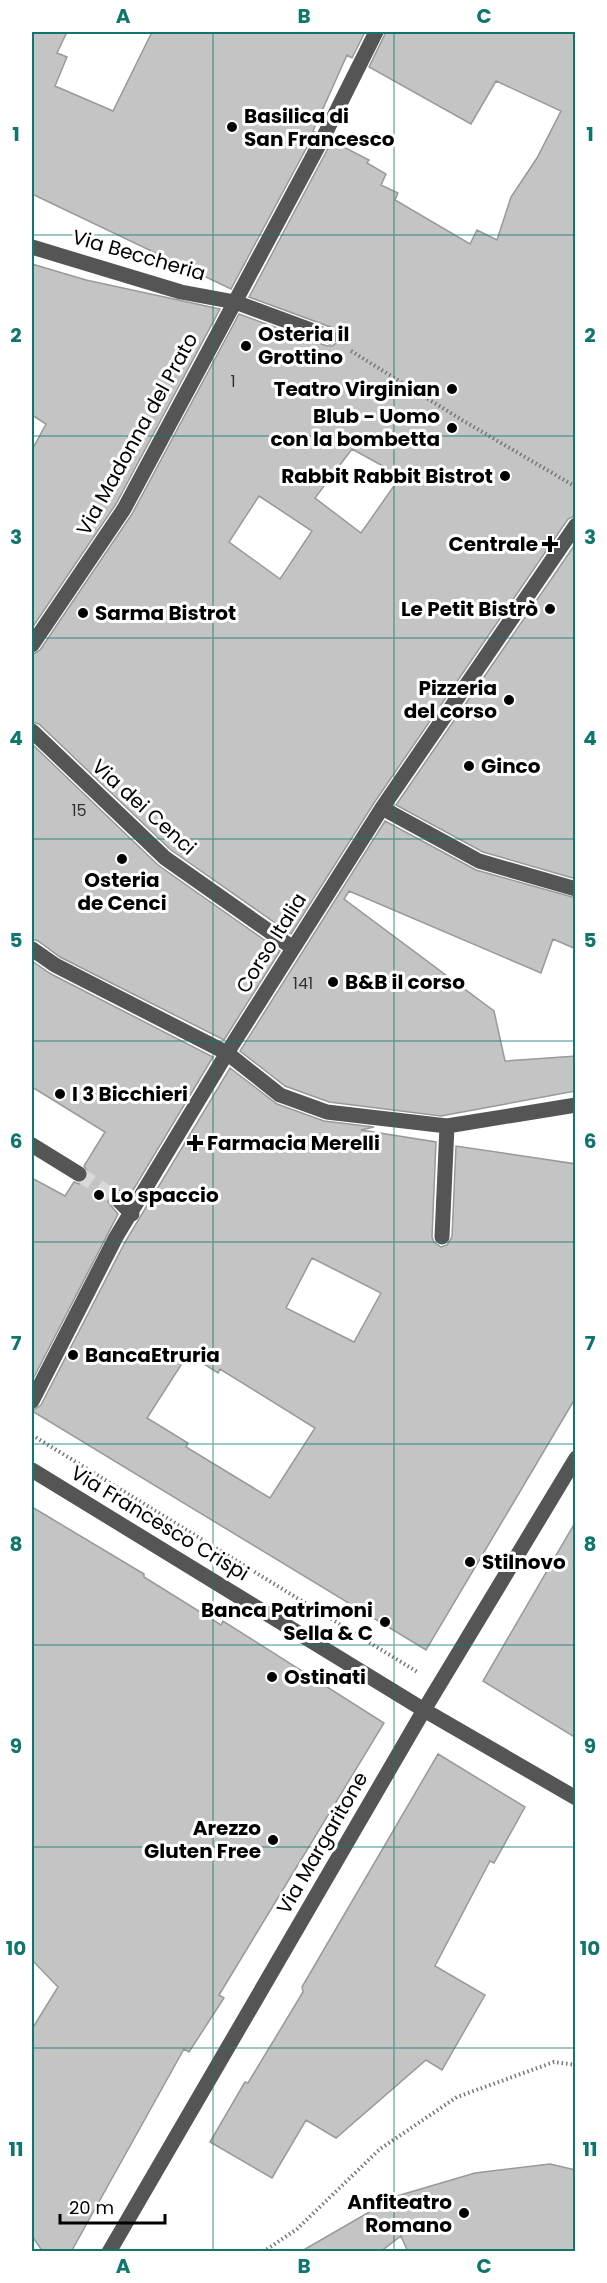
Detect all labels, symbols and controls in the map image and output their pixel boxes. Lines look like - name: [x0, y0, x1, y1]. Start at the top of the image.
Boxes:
- text: A: [116, 2, 131, 30]
- text: B: [297, 2, 311, 30]
- text: C: [476, 2, 492, 30]
- place label: Basilica di San Francesco: [244, 102, 395, 153]
- text: 1: [12, 120, 20, 148]
- marker: Basilica di San Francesco: [225, 120, 239, 134]
- text: 1: [586, 120, 594, 148]
- street label: Via Beccheria: [69, 223, 209, 287]
- place label: Osteria il Grottino: [258, 320, 349, 371]
- text: 2: [10, 321, 22, 349]
- text: 2: [584, 321, 596, 349]
- street label: Via Madonna del Prato: [70, 328, 204, 540]
- marker: Osteria il Grottino: [239, 339, 253, 353]
- house number: 1: [230, 370, 236, 393]
- place label: Teatro Virginian: [274, 375, 440, 403]
- marker: Teatro Virginian: [445, 382, 459, 396]
- place label: Blub - Uomo con la bombetta: [271, 402, 440, 453]
- marker: Blub - Uomo con la bombetta: [445, 421, 459, 435]
- place label: Rabbit Rabbit Bistrot: [281, 462, 493, 490]
- marker: Rabbit Rabbit Bistrot: [498, 469, 512, 483]
- text: 3: [10, 523, 22, 551]
- text: 3: [584, 523, 596, 551]
- place label: Centrale: [448, 530, 538, 558]
- marker: Centrale: [543, 537, 557, 551]
- place label: Le Petit Bistrò: [401, 595, 538, 623]
- place label: Sarma Bistrot: [95, 599, 236, 627]
- marker: Le Petit Bistrò: [543, 602, 557, 616]
- marker: Sarma Bistrot: [76, 606, 90, 620]
- place label: Pizzeria del corso: [404, 674, 497, 725]
- marker: Pizzeria del corso: [502, 693, 516, 707]
- text: 4: [9, 724, 23, 752]
- text: 4: [583, 724, 597, 752]
- place label: Ginco: [481, 752, 541, 780]
- street label: Via dei Cenci: [86, 753, 202, 861]
- marker: Ginco: [462, 759, 476, 773]
- house number: 15: [71, 799, 87, 822]
- marker: Osteria de Cenci: [115, 852, 129, 866]
- place label: Osteria de Cenci: [77, 866, 167, 917]
- street label: Corso Italia: [229, 888, 313, 998]
- text: 5: [10, 926, 23, 954]
- text: 5: [584, 926, 597, 954]
- place label: B&B il corso: [345, 968, 465, 996]
- house number: 141: [293, 972, 313, 995]
- marker: B&B il corso: [326, 975, 340, 989]
- place label: I 3 Bicchieri: [72, 1080, 188, 1108]
- marker: I 3 Bicchieri: [53, 1087, 67, 1101]
- text: 6: [10, 1127, 22, 1155]
- text: 6: [584, 1127, 596, 1155]
- place label: Farmacia Merelli: [207, 1129, 380, 1157]
- marker: Farmacia Merelli: [188, 1136, 202, 1150]
- place label: Lo spaccio: [111, 1181, 219, 1209]
- marker: Lo spaccio: [92, 1188, 106, 1202]
- text: 7: [11, 1329, 22, 1357]
- text: 7: [585, 1329, 596, 1357]
- place label: BancaEtruria: [85, 1341, 220, 1369]
- marker: BancaEtruria: [66, 1348, 80, 1362]
- street label: Via Francesco Crispi: [66, 1459, 254, 1587]
- text: 8: [10, 1530, 22, 1558]
- text: 8: [584, 1530, 596, 1558]
- place label: Stilnovo: [482, 1548, 566, 1576]
- marker: Stilnovo: [463, 1555, 477, 1569]
- place label: Banca Patrimoni Sella & C: [201, 1596, 373, 1647]
- marker: Banca Patrimoni Sella & C: [378, 1615, 392, 1629]
- place label: Ostinati: [284, 1663, 366, 1691]
- marker: Ostinati: [265, 1670, 279, 1684]
- text: 9: [10, 1732, 22, 1760]
- text: 9: [584, 1732, 596, 1760]
- street label: Via Margaritone: [270, 1767, 374, 1919]
- place label: Arezzo Gluten Free: [144, 1814, 261, 1865]
- marker: Arezzo Gluten Free: [266, 1833, 280, 1847]
- text: 10: [6, 1934, 26, 1962]
- text: 10: [580, 1934, 600, 1962]
- text: 11: [8, 2135, 24, 2163]
- text: 11: [582, 2135, 598, 2163]
- scale bar: [60, 2187, 165, 2225]
- place label: Anfiteatro Romano: [347, 2188, 452, 2239]
- text: 20 m: [69, 2195, 114, 2220]
- marker: Anfiteatro Romano: [457, 2206, 471, 2220]
- text: A: [116, 2252, 131, 2280]
- text: B: [297, 2252, 311, 2280]
- text: C: [476, 2252, 492, 2280]

